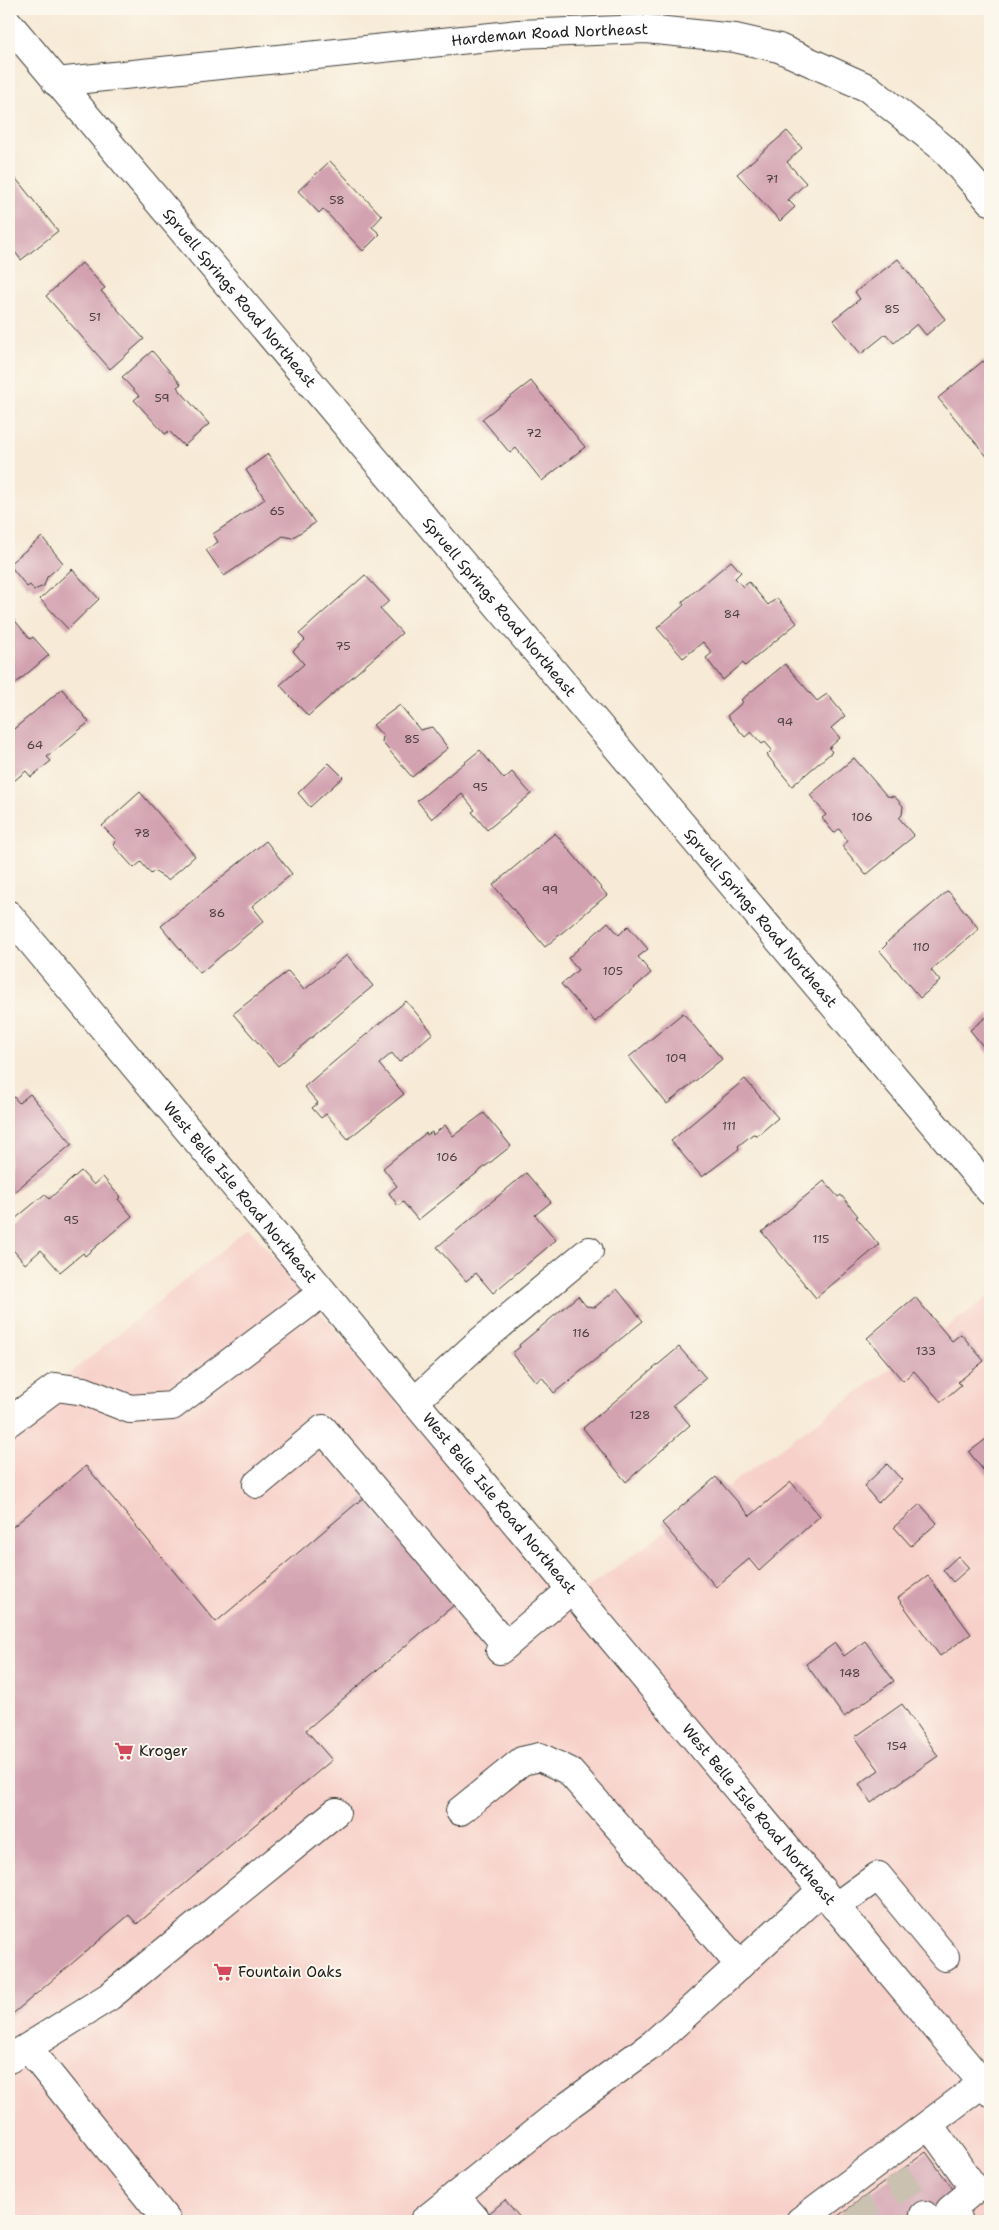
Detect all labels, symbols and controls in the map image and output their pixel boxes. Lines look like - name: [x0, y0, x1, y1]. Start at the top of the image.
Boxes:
- street label: Hardeman Road Northeast: [450, 19, 648, 51]
- house number: 71: [766, 171, 778, 187]
- house number: 58: [329, 192, 345, 208]
- street label: Spruell Springs Road Northeast: [158, 204, 320, 392]
- house number: 85: [884, 301, 900, 317]
- house number: 51: [89, 309, 101, 325]
- house number: 59: [154, 390, 170, 406]
- house number: 72: [526, 425, 542, 441]
- house number: 65: [269, 503, 285, 519]
- street label: Spruell Springs Road Northeast: [418, 513, 580, 701]
- house number: 84: [724, 606, 740, 622]
- house number: 75: [335, 638, 351, 654]
- house number: 94: [777, 714, 793, 730]
- house number: 85: [404, 731, 420, 747]
- house number: 64: [27, 737, 43, 753]
- house number: 95: [472, 779, 488, 795]
- house number: 106: [851, 809, 873, 825]
- street label: Spruell Springs Road Northeast: [679, 824, 842, 1012]
- house number: 78: [134, 825, 150, 841]
- house number: 99: [542, 882, 558, 898]
- house number: 86: [209, 905, 225, 921]
- house number: 110: [912, 939, 930, 955]
- house number: 105: [603, 963, 623, 979]
- house number: 109: [665, 1050, 687, 1066]
- street label: West Belle Isle Road Northeast: [159, 1097, 322, 1287]
- house number: 111: [722, 1118, 736, 1134]
- house number: 106: [436, 1149, 458, 1165]
- house number: 95: [63, 1212, 79, 1228]
- house number: 115: [813, 1231, 829, 1247]
- house number: 116: [572, 1325, 590, 1341]
- house number: 133: [916, 1343, 936, 1359]
- house number: 128: [630, 1407, 650, 1423]
- street label: West Belle Isle Road Northeast: [418, 1409, 581, 1598]
- house number: 148: [840, 1665, 860, 1681]
- street label: West Belle Isle Road Northeast: [677, 1720, 840, 1909]
- house number: 154: [887, 1738, 907, 1754]
- supermarket icon: Kroger: [113, 1740, 135, 1762]
- place label: Kroger: [139, 1741, 188, 1761]
- supermarket icon: Fountain Oaks: [212, 1961, 234, 1983]
- place label: Fountain Oaks: [238, 1962, 342, 1982]

